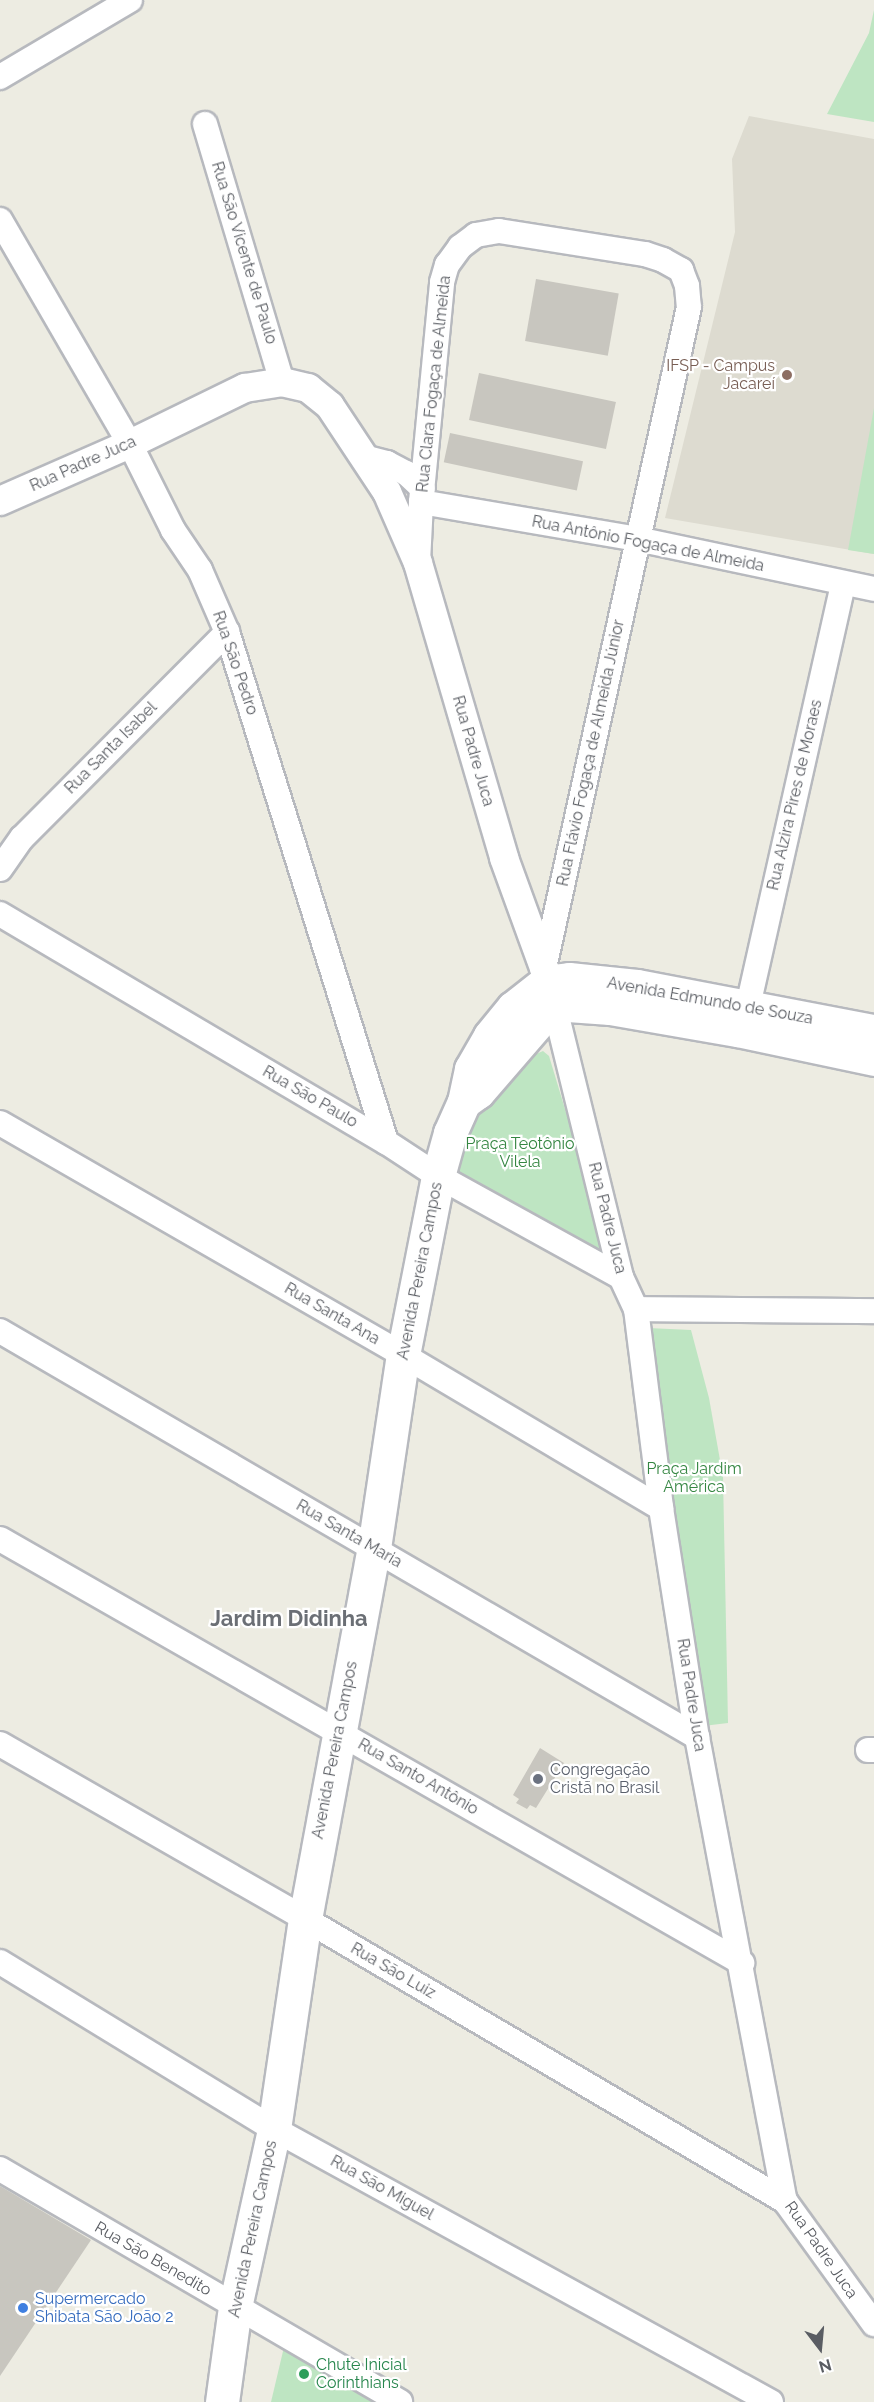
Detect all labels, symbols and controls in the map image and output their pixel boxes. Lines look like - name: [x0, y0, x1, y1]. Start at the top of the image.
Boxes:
- street label: Rua São Vicente de Paulo: [207, 159, 281, 347]
- street label: Rua Clara Fogaça de Almeida: [413, 274, 455, 494]
- place label: IFSP - Campus Jacareí: [666, 356, 775, 394]
- marker: IFSP - Campus Jacareí: [780, 368, 794, 382]
- street label: Rua Padre Juca: [27, 432, 139, 496]
- street label: Rua Antônio Fogaça de Almeida: [530, 512, 766, 576]
- street label: Rua São Pedro: [208, 608, 262, 718]
- street label: Rua Flávio Fogaça de Almeida Júnior: [553, 617, 629, 889]
- street label: Rua Padre Juca: [448, 693, 498, 809]
- street label: Rua Alzira Pires de Moraes: [764, 697, 826, 893]
- street label: Rua Santa Isabel: [61, 698, 161, 798]
- street label: Avenida Edmundo de Souza: [606, 973, 814, 1029]
- street label: Rua São Paulo: [259, 1062, 361, 1132]
- park label: Praça Teotônio Vilela: [465, 1134, 575, 1172]
- street label: Rua Padre Juca: [584, 1160, 630, 1276]
- street label: Avenida Pereira Campos: [393, 1180, 447, 1362]
- street label: Rua Santa Ana: [281, 1279, 383, 1349]
- park label: Praça Jardim América: [646, 1459, 742, 1497]
- street label: Rua Santa Maria: [293, 1496, 405, 1572]
- district label: Jardim Didinha: [210, 1606, 368, 1632]
- street label: Rua Padre Juca: [673, 1637, 709, 1753]
- street label: Avenida Pereira Campos: [308, 1659, 362, 1841]
- street label: Rua Santo Antônio: [354, 1735, 482, 1819]
- place label: Congregação Cristã no Brasil: [550, 1760, 659, 1798]
- marker: Congregação Cristã no Brasil: [531, 1772, 545, 1786]
- street label: Rua São Luiz: [347, 1939, 439, 2003]
- street label: Avenida Pereira Campos: [225, 2139, 281, 2319]
- street label: Rua São Miguel: [327, 2152, 437, 2224]
- street label: Rua Padre Juca: [780, 2198, 862, 2302]
- street label: Rua São Benedito: [91, 2218, 215, 2300]
- place label: Supermercado Shibata São João 2: [35, 2289, 174, 2327]
- marker: Supermercado Shibata São João 2: [16, 2301, 30, 2315]
- north arrow: [790, 2318, 850, 2378]
- place label: Chute Inicial Corinthians: [316, 2355, 407, 2393]
- text: N: [817, 2355, 834, 2377]
- marker: Chute Inicial Corinthians: [297, 2367, 311, 2381]

